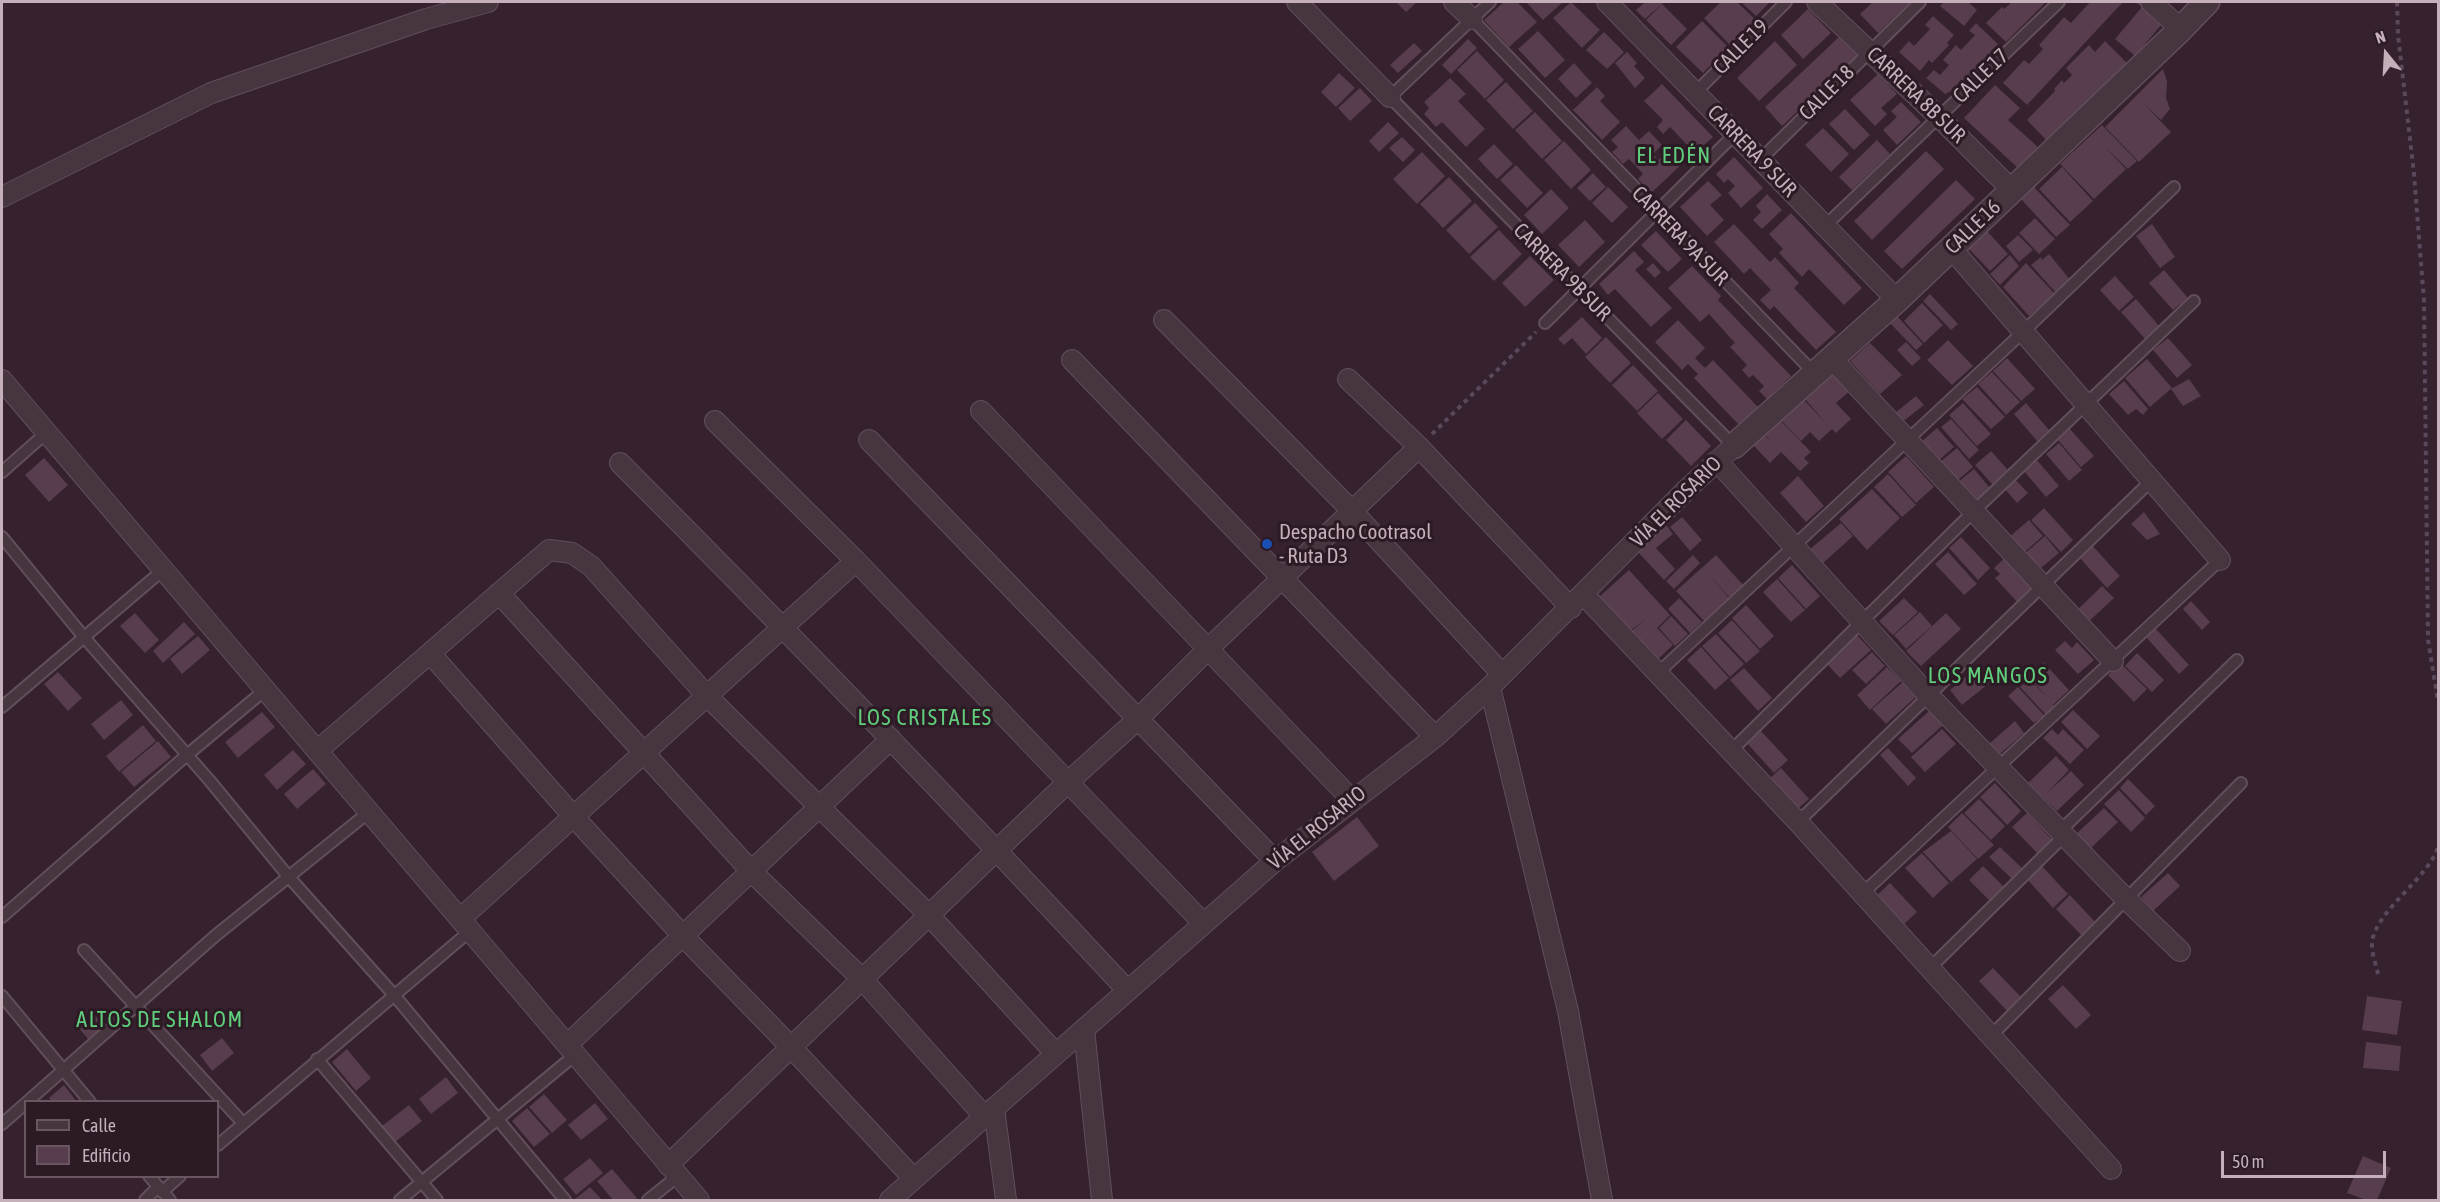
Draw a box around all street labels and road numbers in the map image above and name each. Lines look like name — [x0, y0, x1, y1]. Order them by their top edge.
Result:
street label: CALLE 19 — [1708, 14, 1774, 80]
street label: CARRERA 8B SUR — [1861, 42, 1971, 148]
street label: CALLE 17 — [1948, 43, 2014, 109]
street label: CALLE 18 — [1794, 60, 1860, 126]
street label: CARRERA 9 SUR — [1702, 100, 1802, 202]
street label: CARRERA 9A SUR — [1626, 181, 1734, 291]
street label: CALLE 16 — [1940, 194, 2006, 260]
street label: CARRERA 9B SUR — [1508, 218, 1616, 326]
street label: VÍA EL ROSARIO — [1625, 451, 1727, 553]
street label: VÍA EL ROSARIO — [1263, 781, 1371, 875]

